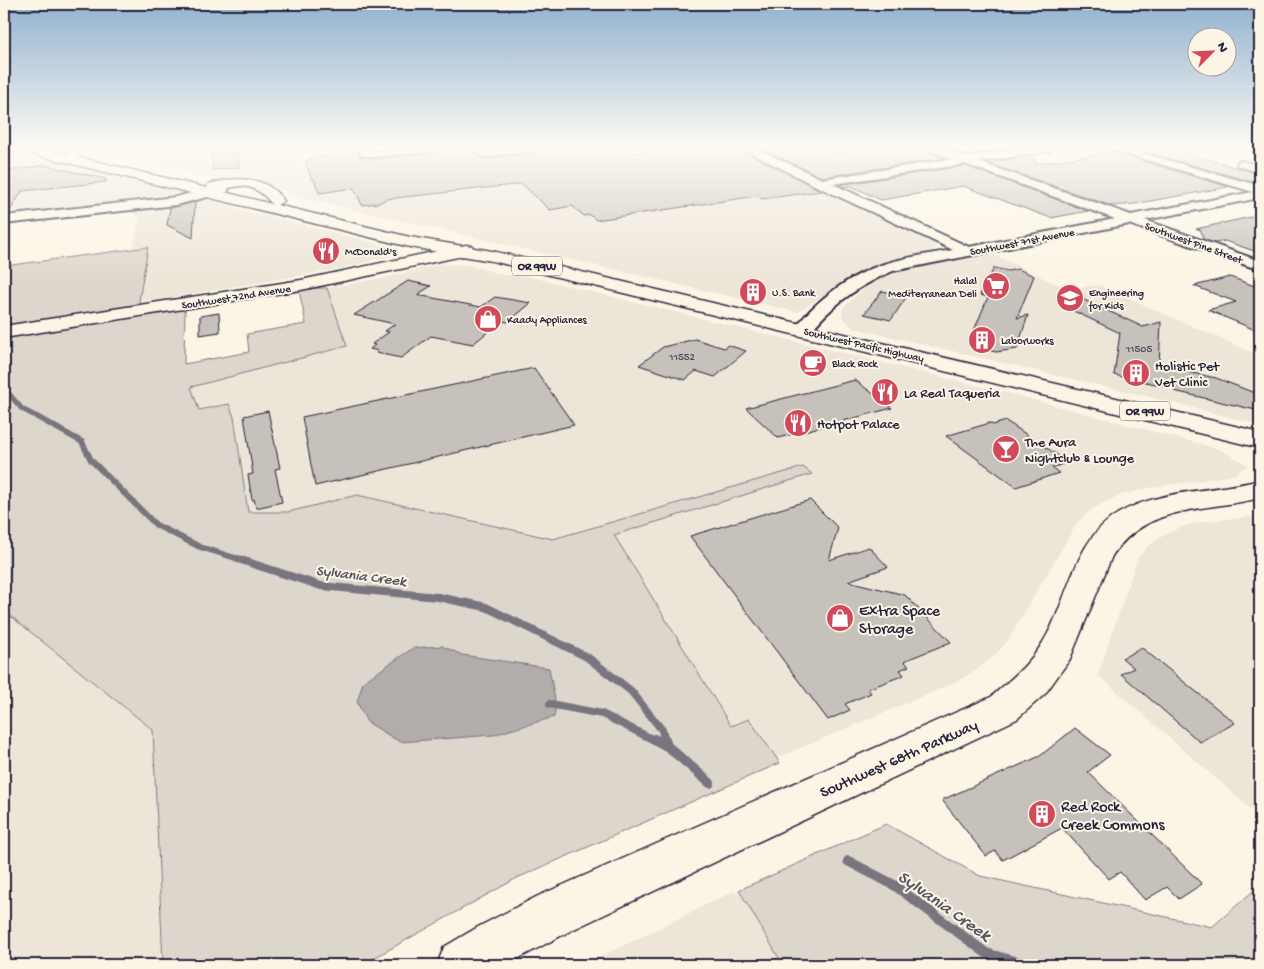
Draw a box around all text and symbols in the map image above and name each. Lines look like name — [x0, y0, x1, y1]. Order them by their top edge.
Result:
north arrow — [1186, 28, 1236, 78]
text: N — [1212, 40, 1231, 55]
street label: Southwest Pine Street — [1143, 221, 1245, 268]
street label: Southwest 71st Avenue — [969, 227, 1076, 259]
restaurant icon: McDonald's — [311, 236, 341, 266]
place label: McDonald's — [345, 247, 397, 259]
road number: OR 99W — [512, 256, 562, 276]
supermarket icon: Halal Mediterranean Deli — [981, 271, 1011, 301]
place label: Halal Mediterranean Deli — [888, 276, 978, 301]
building icon: U.S. Bank — [738, 277, 768, 307]
street label: Southwest 72nd Avenue — [181, 283, 292, 313]
school or university icon: Engineering for Kids — [1055, 283, 1085, 313]
place label: U.S. Bank — [772, 288, 816, 300]
place label: Engineering for Kids — [1088, 288, 1144, 313]
shop icon: Kaady Appliances — [473, 304, 503, 334]
place label: Kaady Appliances — [507, 315, 588, 327]
street label: Southwest Pacific Highway — [802, 325, 926, 366]
building icon: Laborworks — [967, 325, 997, 355]
place label: Laborworks — [1001, 336, 1055, 348]
house number: 11505 — [1125, 344, 1153, 356]
cafe icon: Black Rock — [798, 348, 828, 378]
house number: 11552 — [668, 352, 696, 364]
building icon: Holistic Pet Vet Clinic — [1121, 358, 1151, 388]
place label: Black Rock — [831, 359, 879, 371]
place label: Holistic Pet Vet Clinic — [1154, 359, 1220, 392]
restaurant icon: La Real Taqueria — [870, 377, 900, 407]
place label: La Real Taqueria — [904, 386, 1001, 403]
road number: OR 99W — [1120, 402, 1170, 421]
restaurant icon: Hotpot Palace — [783, 408, 813, 438]
place label: Hotpot Palace — [817, 417, 900, 434]
bar icon: The Aura Nightclub & Lounge — [991, 434, 1021, 464]
place label: The Aura Nightclub & Lounge — [1024, 435, 1135, 468]
water label: Sylvania Creek — [315, 563, 408, 592]
shop icon: Extra Space Storage — [825, 603, 855, 633]
place label: Extra Space Storage — [859, 603, 941, 640]
street label: Southwest 68th Parkway — [818, 717, 981, 804]
building icon: Red Rock Creek Commons — [1027, 799, 1057, 829]
place label: Red Rock Creek Commons — [1061, 799, 1165, 836]
water label: Sylvania Creek — [893, 867, 996, 948]

